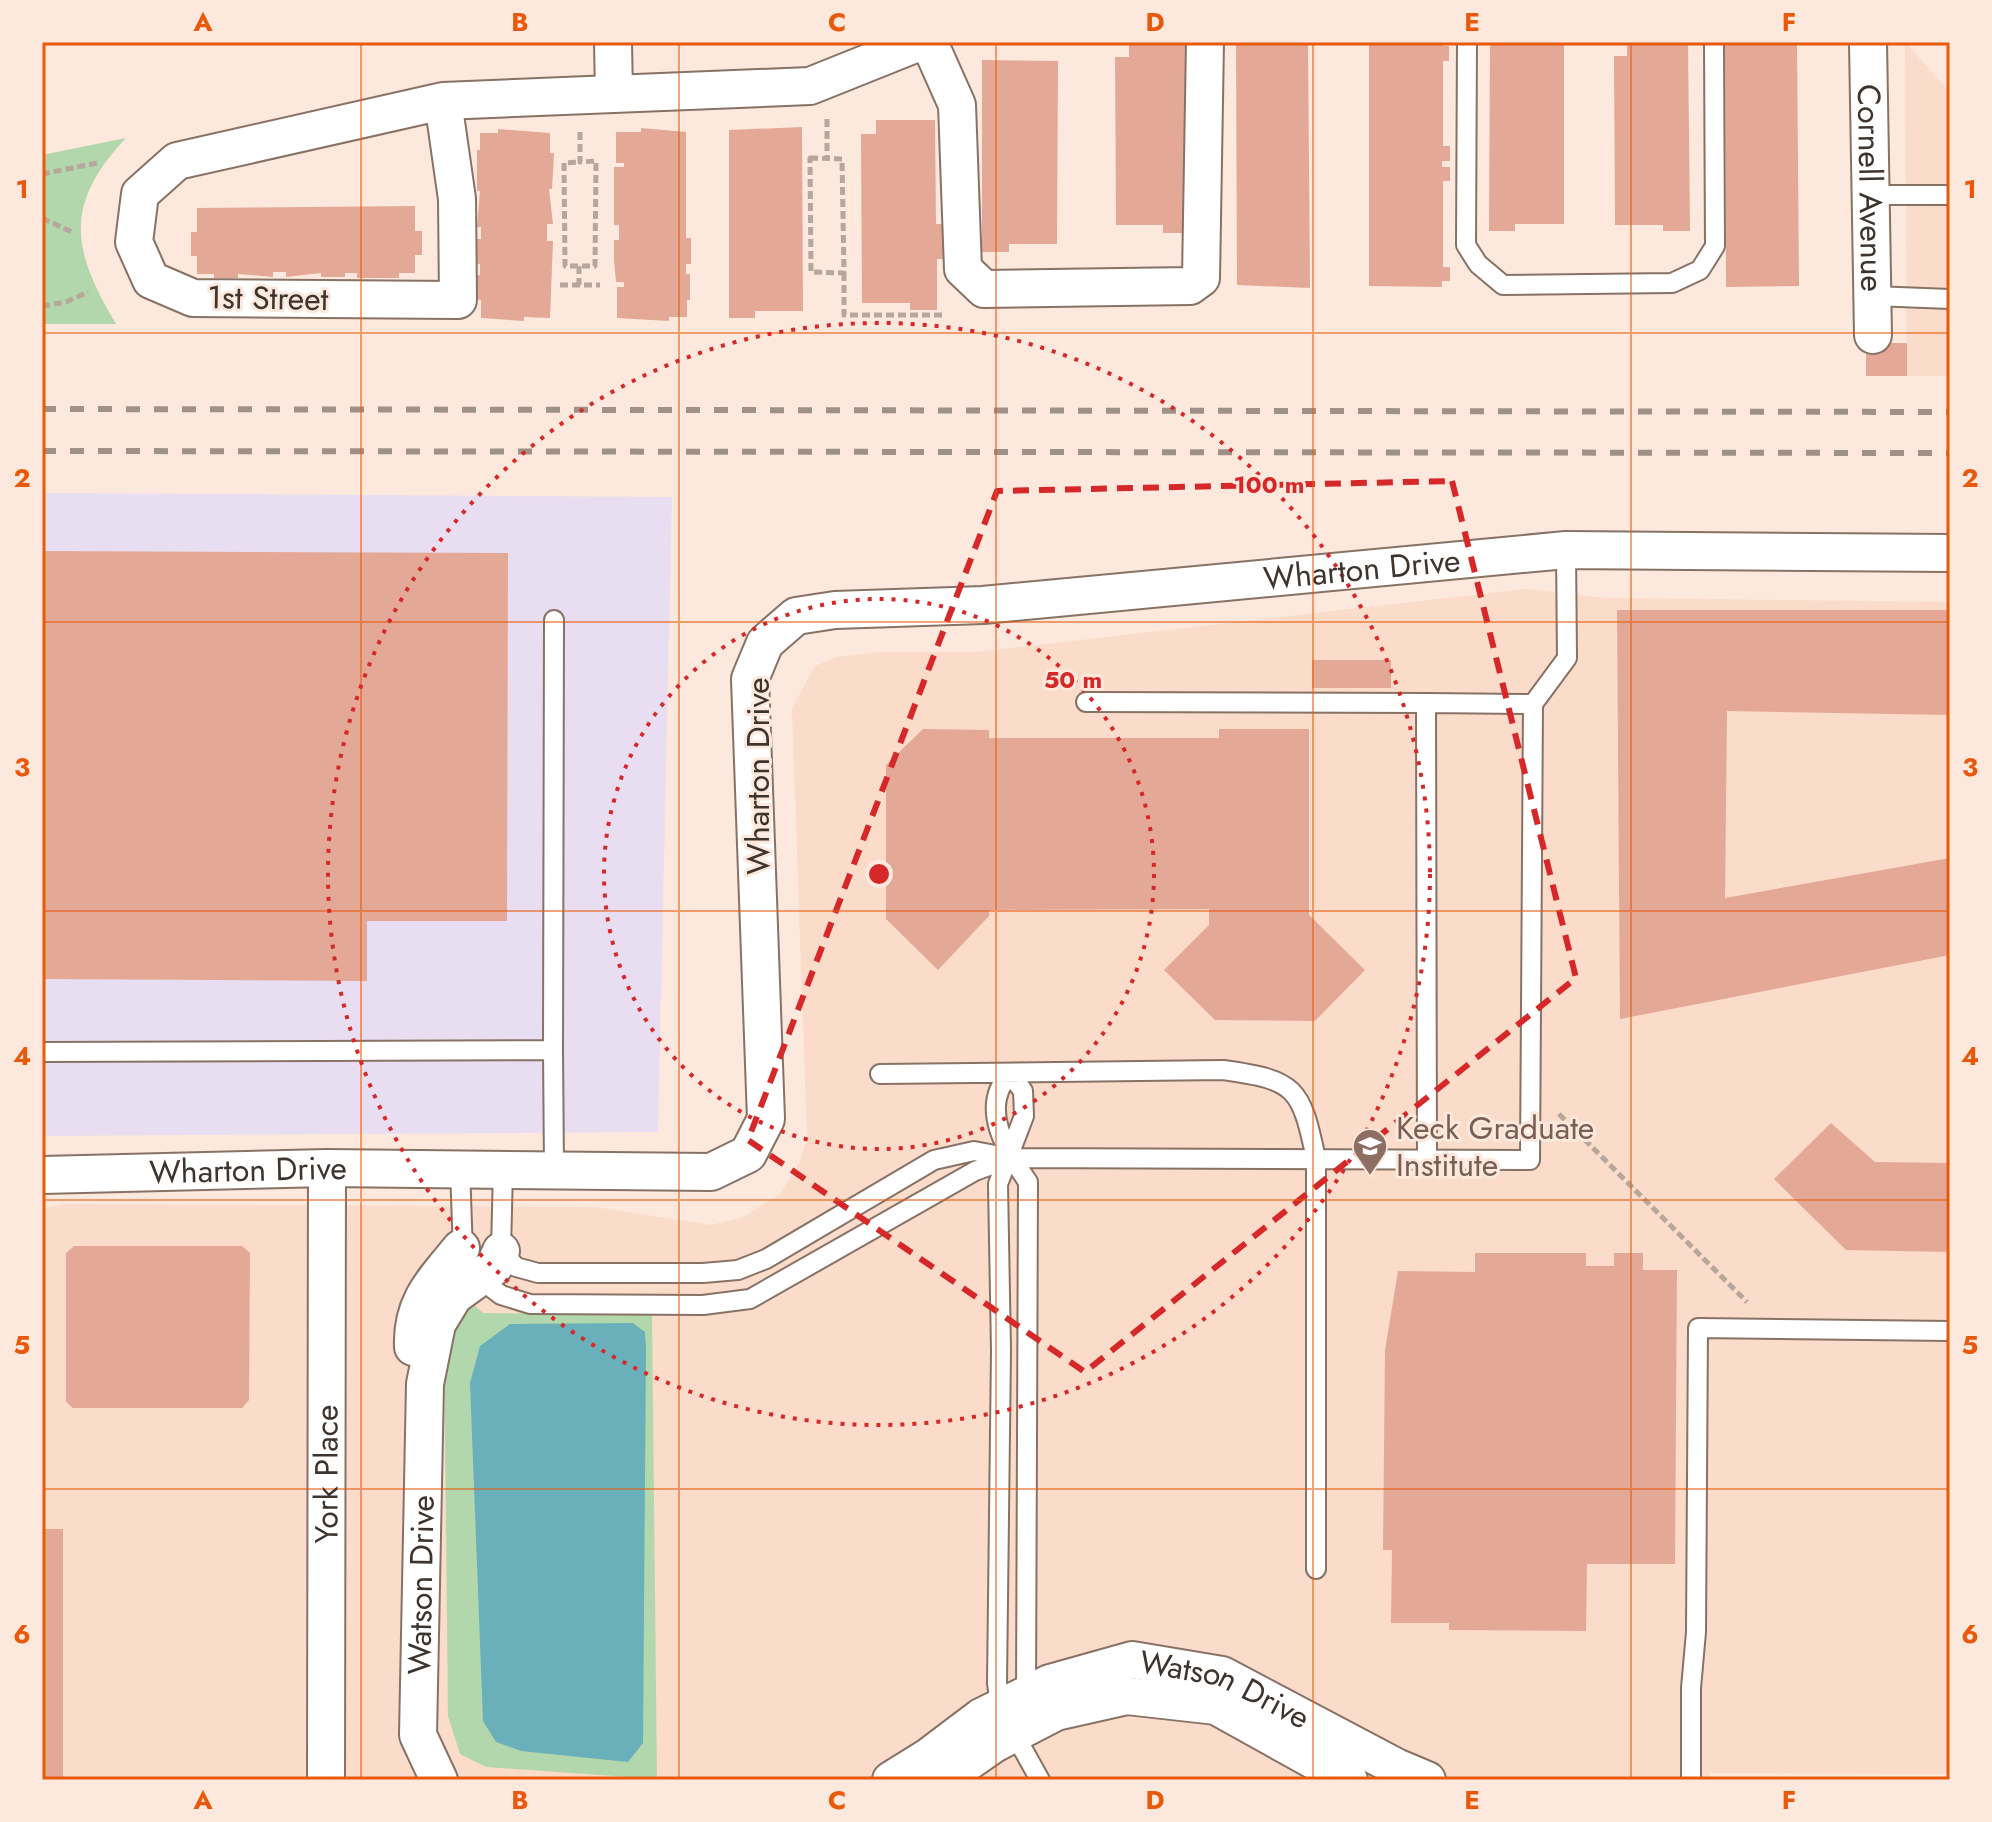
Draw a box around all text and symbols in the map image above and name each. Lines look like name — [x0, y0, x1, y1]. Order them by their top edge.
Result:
text: A — [192, 3, 213, 41]
text: B — [511, 3, 529, 41]
text: C — [828, 3, 846, 41]
text: D — [1145, 3, 1165, 41]
text: E — [1464, 3, 1480, 41]
text: F — [1782, 3, 1796, 41]
street label: Cornell Avenue — [1846, 84, 1895, 292]
text: 1 — [15, 170, 29, 208]
text: 1 — [1963, 170, 1977, 208]
street label: 1st Street — [207, 274, 329, 322]
text: 2 — [13, 459, 31, 497]
text: 2 — [1961, 459, 1979, 497]
text: 100 m — [1234, 467, 1304, 502]
street label: Wharton Drive — [1261, 537, 1462, 601]
text: 50 m — [1044, 662, 1102, 697]
street label: Wharton Drive — [735, 677, 781, 875]
text: 3 — [14, 748, 30, 786]
text: 3 — [1962, 748, 1978, 786]
centre of rings — [865, 860, 893, 888]
text: 4 — [13, 1037, 31, 1075]
text: 4 — [1961, 1037, 1979, 1075]
place label: Keck Graduate Institute — [1396, 1105, 1594, 1188]
school or university icon: Keck Graduate Institute — [1351, 1127, 1389, 1177]
street label: Wharton Drive — [149, 1145, 347, 1195]
text: 5 — [14, 1326, 30, 1364]
text: 5 — [1962, 1326, 1978, 1364]
street label: York Place — [303, 1404, 350, 1544]
street label: Watson Drive — [396, 1494, 446, 1675]
text: 6 — [13, 1615, 31, 1653]
text: 6 — [1961, 1615, 1979, 1653]
street label: Watson Drive — [1136, 1639, 1318, 1740]
text: A — [192, 1781, 213, 1819]
text: B — [511, 1781, 529, 1819]
text: C — [828, 1781, 846, 1819]
text: D — [1145, 1781, 1165, 1819]
text: E — [1464, 1781, 1480, 1819]
text: F — [1782, 1781, 1796, 1819]

